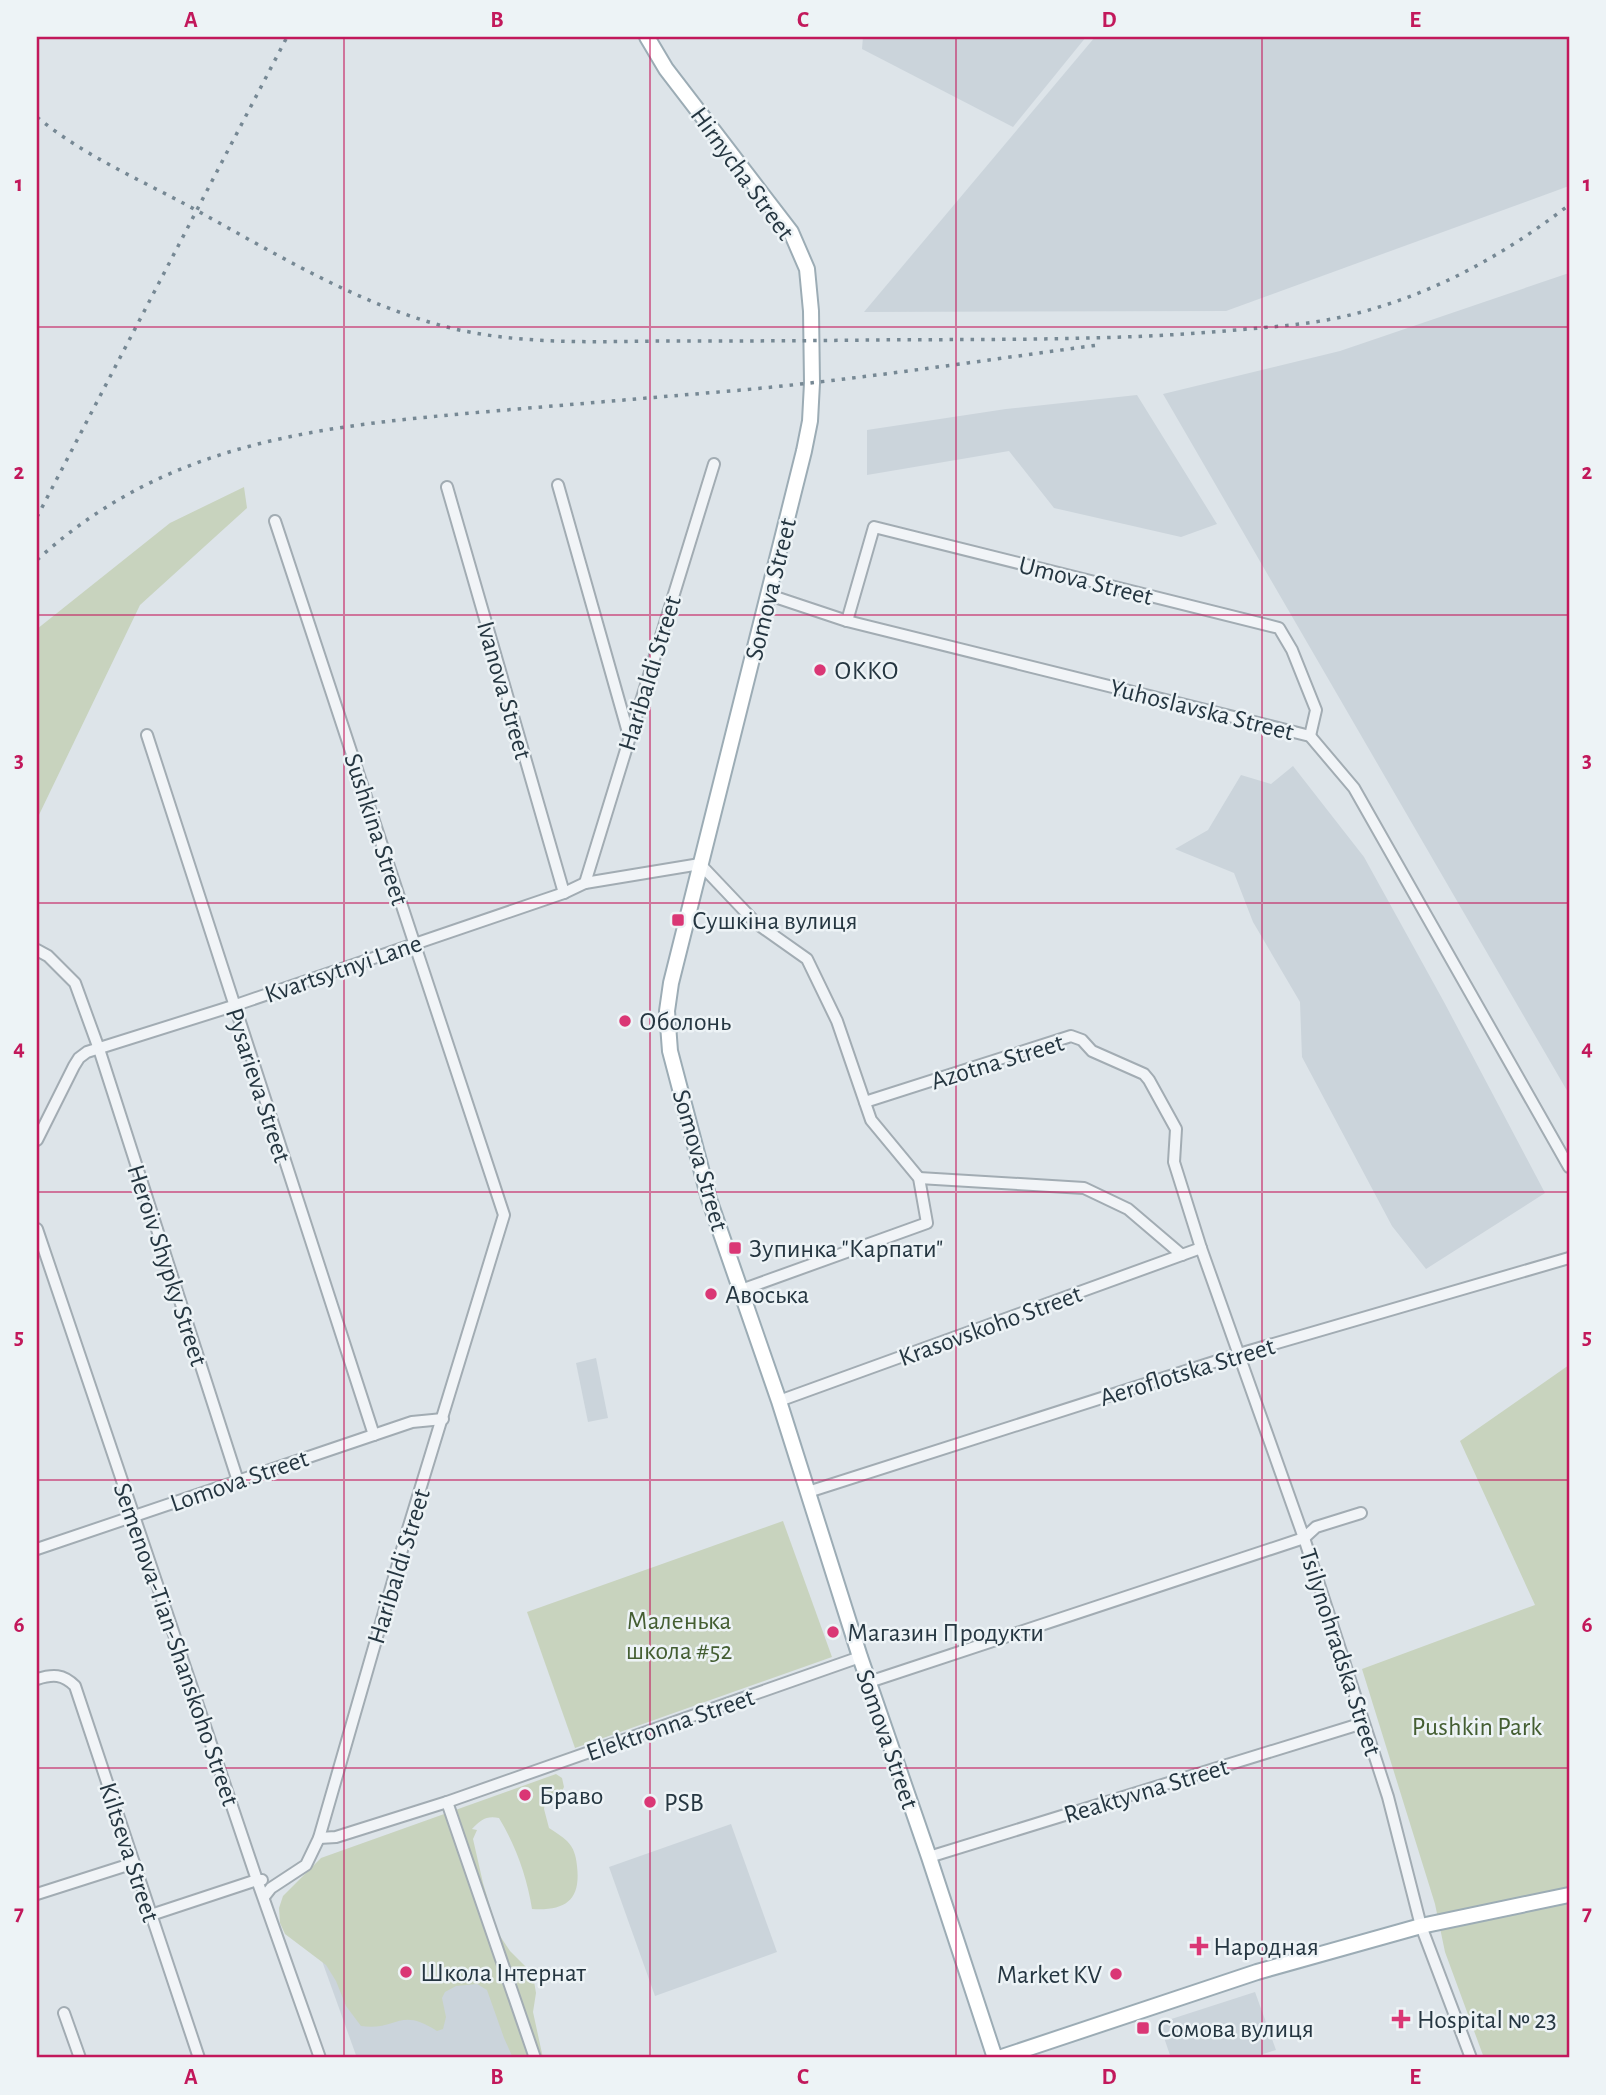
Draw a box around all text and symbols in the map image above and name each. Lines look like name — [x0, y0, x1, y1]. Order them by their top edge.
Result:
text: A — [184, 9, 198, 32]
text: B — [490, 9, 504, 32]
text: C — [797, 9, 809, 32]
text: D — [1101, 9, 1117, 32]
text: E — [1409, 9, 1421, 32]
street label: Hirnycha Street — [685, 102, 799, 245]
text: 1 — [15, 173, 23, 196]
text: 1 — [1583, 173, 1591, 196]
text: 2 — [14, 461, 25, 484]
text: 2 — [1582, 461, 1593, 484]
street label: Somova Street — [741, 515, 801, 663]
street label: Umova Street — [1016, 552, 1155, 610]
street label: Haribaldi Street — [614, 593, 686, 754]
street label: Ivanova Street — [472, 618, 536, 762]
place label: ОККО — [834, 658, 899, 684]
marker: ОККО — [812, 662, 828, 678]
street label: Yuhoslavska Street — [1107, 675, 1296, 745]
text: 3 — [14, 749, 24, 772]
text: 3 — [1582, 749, 1592, 772]
street label: Sushkina Street — [339, 750, 413, 908]
place label: Сушкіна вулиця — [692, 908, 858, 934]
marker: Сушкіна вулиця — [670, 912, 686, 928]
street label: Kvartsytnyi Lane — [261, 930, 425, 1008]
street label: Pysarieva Street — [221, 1005, 295, 1166]
place label: Оболонь — [639, 1009, 731, 1035]
marker: Оболонь — [617, 1013, 633, 1029]
street label: Azotna Street — [928, 1029, 1067, 1094]
text: 4 — [13, 1037, 25, 1060]
text: 4 — [1581, 1037, 1593, 1060]
street label: Somova Street — [667, 1087, 733, 1234]
street label: Heroiv Shypky Street — [122, 1162, 212, 1369]
place label: Зупинка "Карпати" — [749, 1236, 943, 1262]
marker: Зупинка "Карпати" — [727, 1240, 743, 1256]
street label: Krasovskoho Street — [895, 1281, 1085, 1371]
place label: Авоська — [725, 1282, 809, 1308]
marker: Авоська — [703, 1286, 719, 1302]
text: 5 — [14, 1326, 24, 1349]
text: 5 — [1582, 1326, 1592, 1349]
street label: Aeroflotska Street — [1097, 1333, 1278, 1411]
street label: Lomova Street — [167, 1445, 312, 1517]
street label: Semenova-Tian-Shanskoho Street — [108, 1480, 244, 1809]
street label: Haribaldi Street — [363, 1486, 435, 1647]
street label: Tsilynohradska Street — [1294, 1546, 1386, 1759]
park label: Маленька школа #52 — [626, 1608, 732, 1664]
text: 6 — [13, 1614, 25, 1637]
text: 6 — [1581, 1614, 1593, 1637]
place label: Магазин Продукти — [847, 1620, 1044, 1646]
marker: Магазин Продукти — [825, 1624, 841, 1640]
street label: Somova Street — [851, 1666, 923, 1812]
street label: Elektronna Street — [583, 1684, 758, 1766]
park label: Pushkin Park — [1412, 1714, 1542, 1740]
street label: Reaktyvna Street — [1061, 1754, 1232, 1828]
street label: Kiltseva Street — [94, 1779, 164, 1925]
place label: Браво — [539, 1783, 603, 1809]
marker: Браво — [517, 1787, 533, 1803]
place label: PSB — [664, 1790, 704, 1816]
marker: PSB — [642, 1794, 658, 1810]
text: 7 — [14, 1902, 24, 1925]
text: 7 — [1582, 1902, 1592, 1925]
place label: Народная — [1213, 1934, 1319, 1960]
marker: Народная — [1191, 1938, 1207, 1954]
place label: Школа Інтернат — [420, 1960, 587, 1986]
place label: Market KV — [997, 1962, 1102, 1988]
marker: Школа Інтернат — [398, 1964, 414, 1980]
marker: Market KV — [1108, 1966, 1124, 1982]
place label: Hospital № 23 — [1417, 2007, 1557, 2033]
marker: Hospital № 23 — [1391, 2009, 1411, 2029]
place label: Сомова вулиця — [1157, 2016, 1314, 2042]
marker: Сомова вулиця — [1135, 2020, 1151, 2036]
text: A — [184, 2066, 198, 2089]
text: B — [490, 2066, 504, 2089]
text: C — [797, 2066, 809, 2089]
text: D — [1101, 2066, 1117, 2089]
text: E — [1409, 2066, 1421, 2089]

